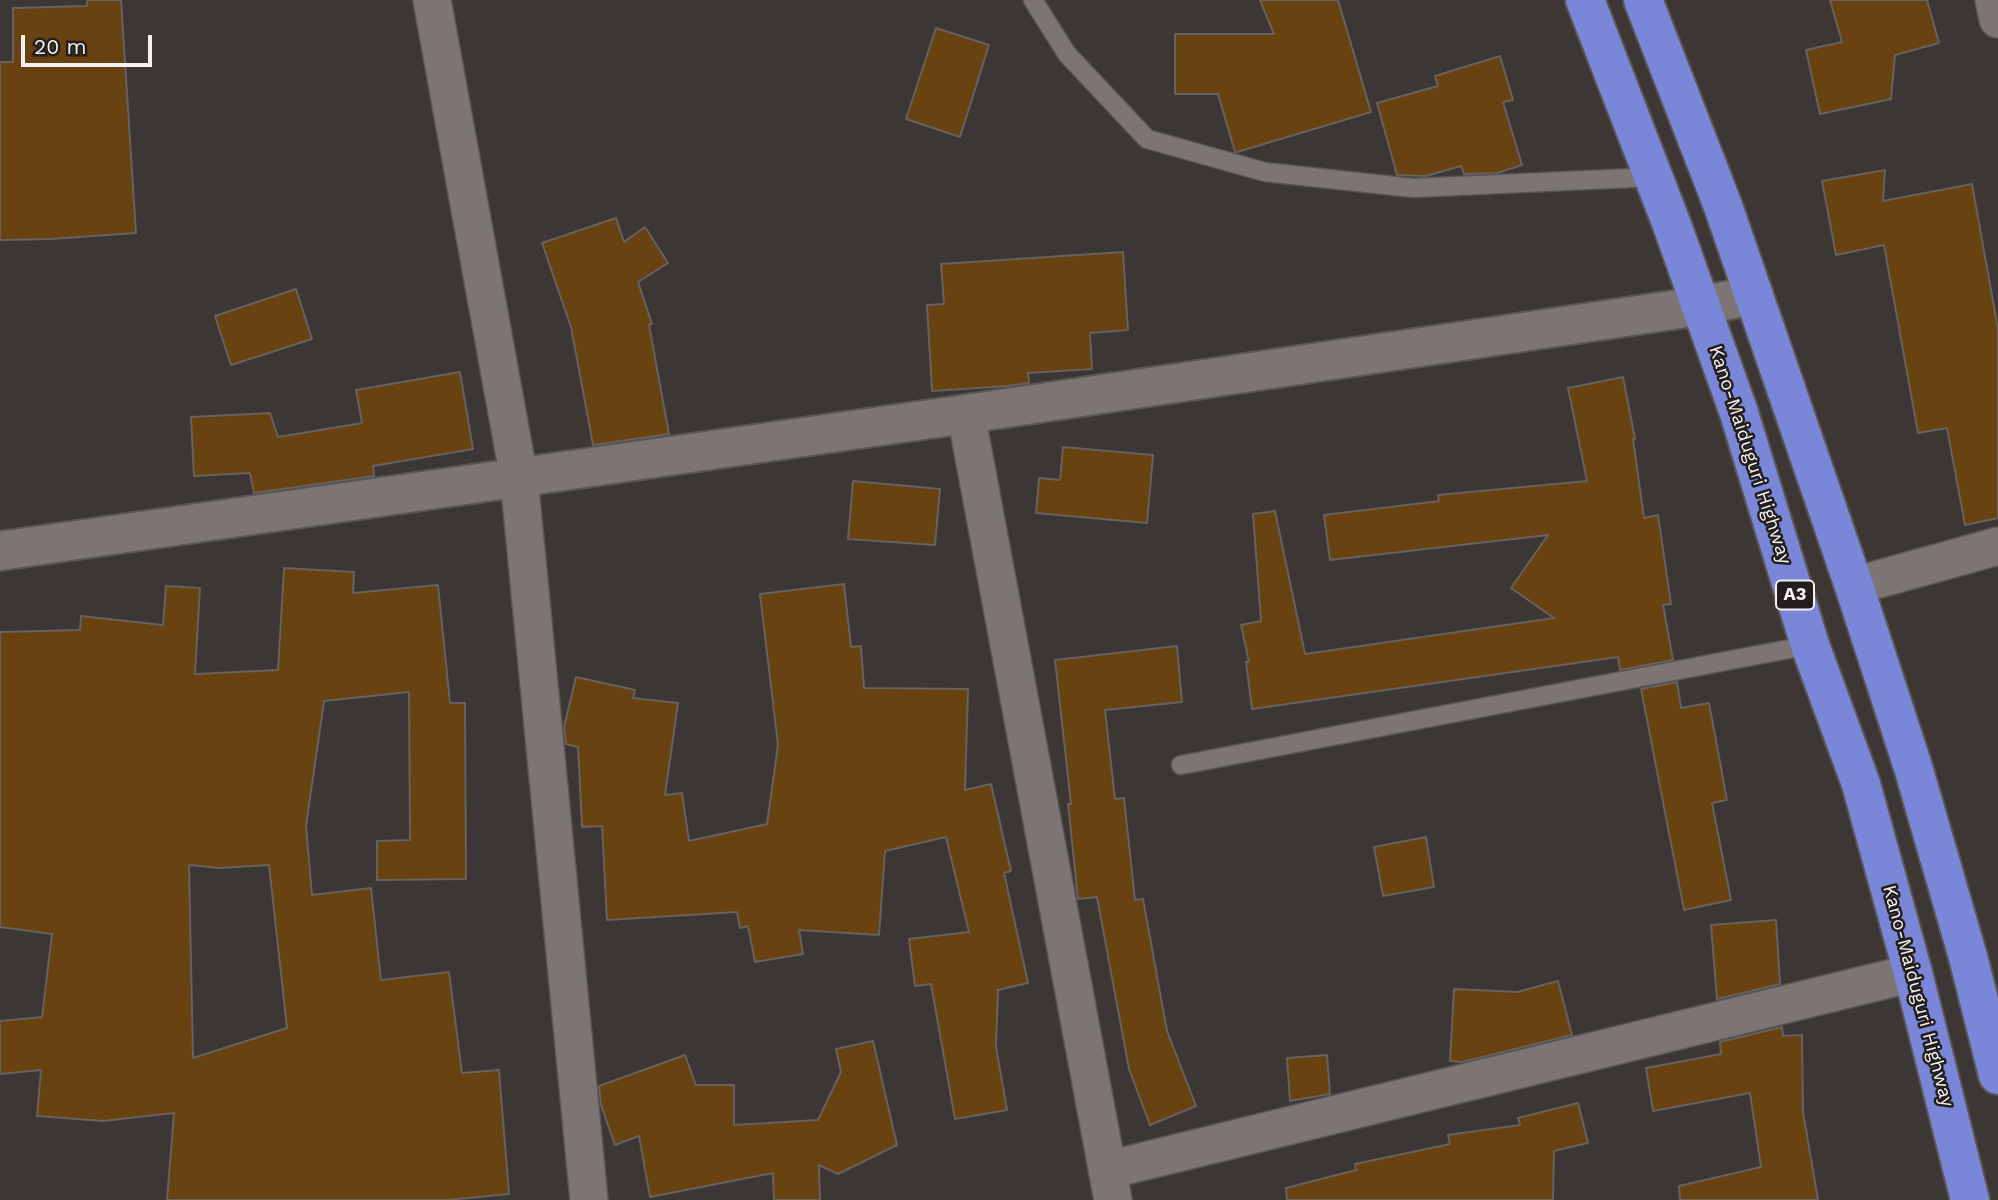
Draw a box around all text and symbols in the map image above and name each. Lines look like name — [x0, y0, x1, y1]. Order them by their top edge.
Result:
scale bar — [24, 21, 156, 65]
text: 20 m — [34, 34, 86, 59]
street label: Kano-Maiduguri Highway — [1704, 343, 1796, 567]
road number: A3 — [1776, 580, 1814, 610]
street label: Kano-Maiduguri Highway — [1877, 883, 1959, 1109]

